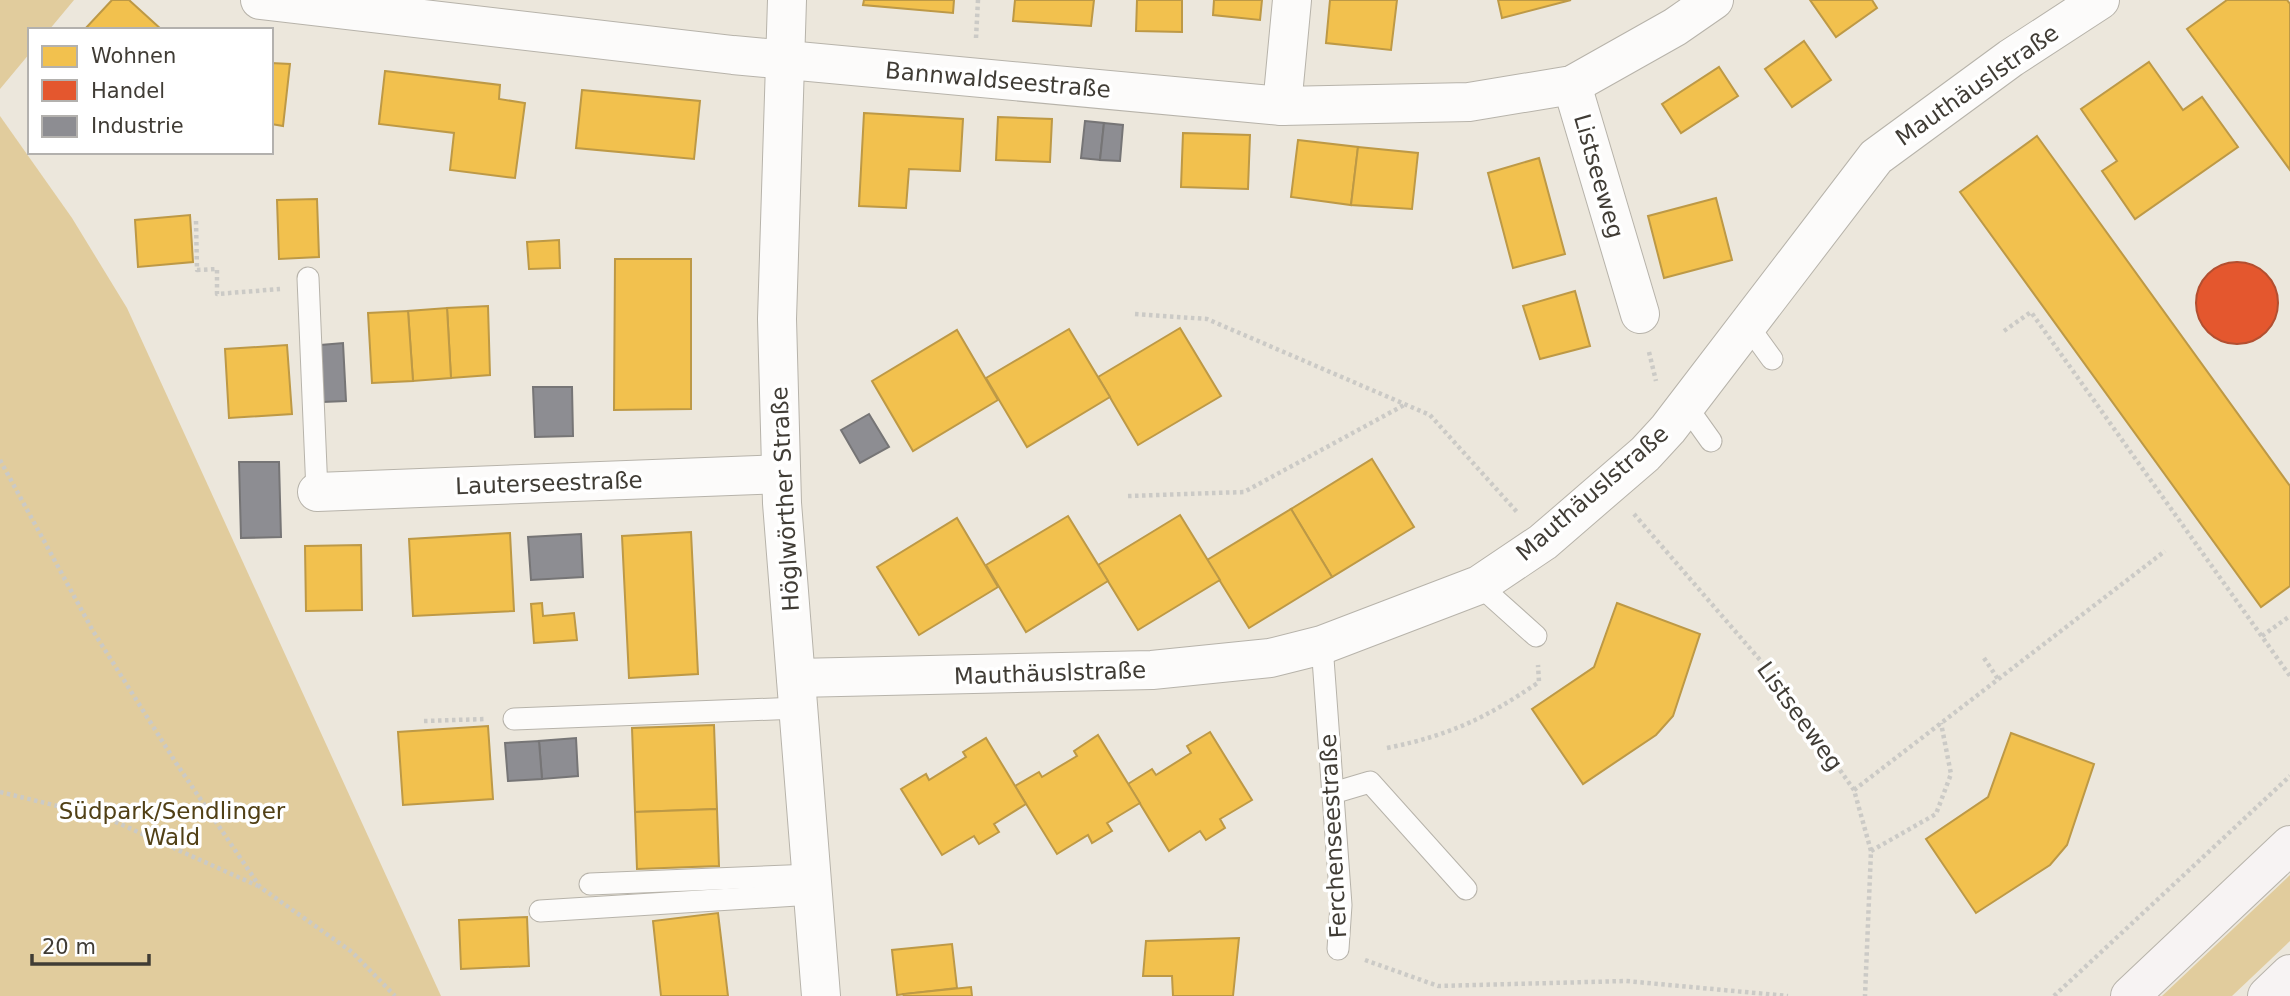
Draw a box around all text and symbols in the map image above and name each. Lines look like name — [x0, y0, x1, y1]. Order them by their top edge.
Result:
street label: Mauthäuslstraße — [1891, 19, 2063, 151]
legend — [28, 28, 273, 154]
text: Wohnen — [91, 44, 176, 68]
street label: Bannwaldseestraße — [884, 57, 1112, 103]
text: Handel — [91, 79, 165, 103]
street label: Listseeweg — [1569, 111, 1629, 241]
text: Industrie — [91, 114, 184, 138]
street label: Höglwörther Straße — [766, 386, 804, 612]
street label: Mauthäuslstraße — [1511, 420, 1673, 566]
street label: Lauterseestraße — [455, 467, 643, 499]
street label: Mauthäuslstraße — [953, 657, 1147, 689]
street label: Listseeweg — [1752, 657, 1848, 775]
street label: Ferchenseestraße — [1315, 733, 1351, 939]
park label: Südpark/Sendlinger Wald — [59, 798, 286, 850]
scale bar — [32, 922, 149, 966]
text: 20 m — [42, 935, 96, 959]

